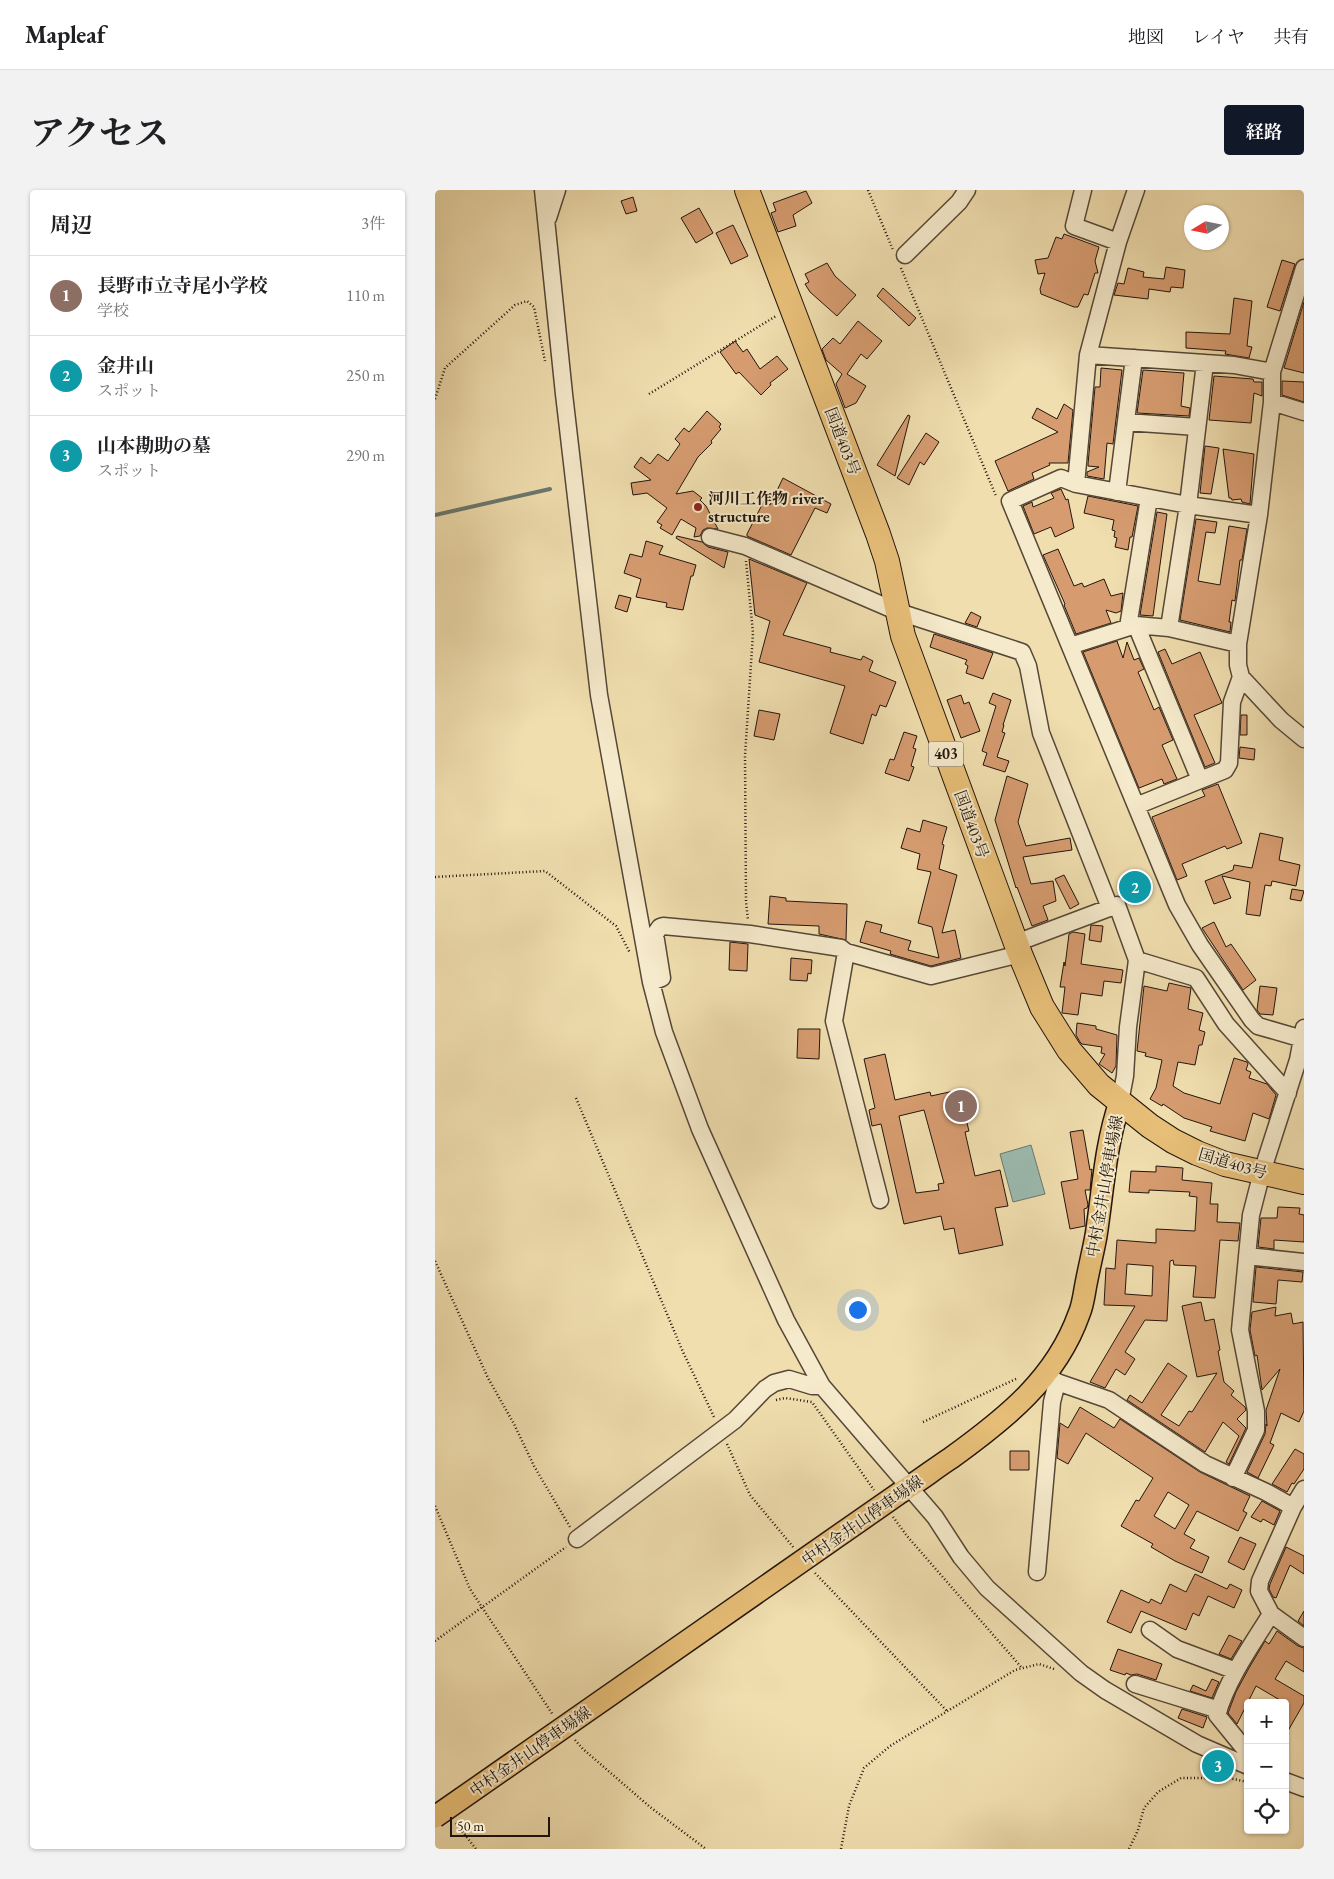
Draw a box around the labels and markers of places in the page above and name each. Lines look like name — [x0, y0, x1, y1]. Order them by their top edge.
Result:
place label: 河川工作物 river structure — [708, 488, 824, 527]
marker: 河川工作物 river structure — [692, 501, 704, 513]
pin: 2 — [1119, 868, 1151, 906]
pin: 1 — [945, 1087, 977, 1125]
pin: 3 — [1202, 1747, 1234, 1785]

